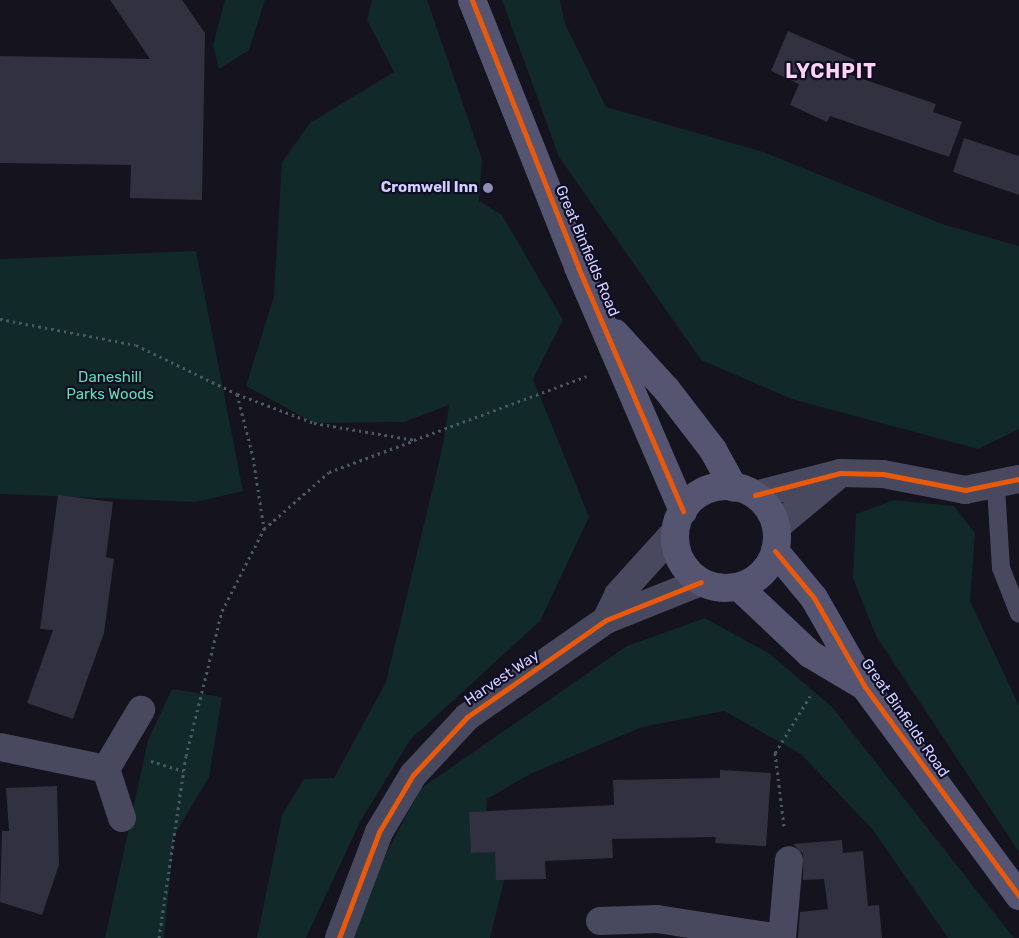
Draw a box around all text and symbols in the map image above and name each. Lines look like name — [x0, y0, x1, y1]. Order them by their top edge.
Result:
district label: LYCHPIT — [784, 59, 878, 83]
place label: Cromwell Inn — [381, 179, 478, 197]
marker: Cromwell Inn — [482, 182, 494, 194]
street label: Great Binfields Road — [551, 183, 623, 319]
park label: Daneshill Parks Woods — [66, 368, 154, 403]
street label: Harvest Way — [461, 646, 543, 710]
street label: Great Binfields Road — [857, 655, 953, 781]

